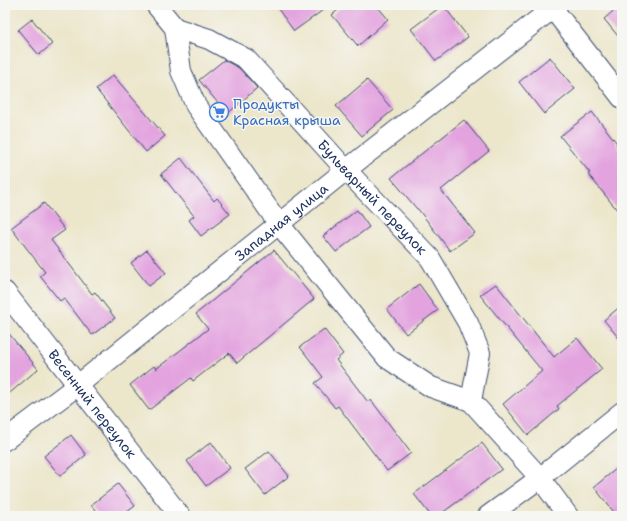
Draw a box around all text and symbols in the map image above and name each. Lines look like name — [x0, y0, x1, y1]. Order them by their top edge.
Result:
place label: Продукты Красная крыша — [233, 95, 341, 129]
supermarket icon: Продукты Красная крыша — [208, 101, 230, 123]
street label: Бульварный переулок — [314, 136, 431, 259]
street label: Западная улица — [231, 179, 332, 265]
street label: Весенний переулок — [44, 346, 141, 462]

